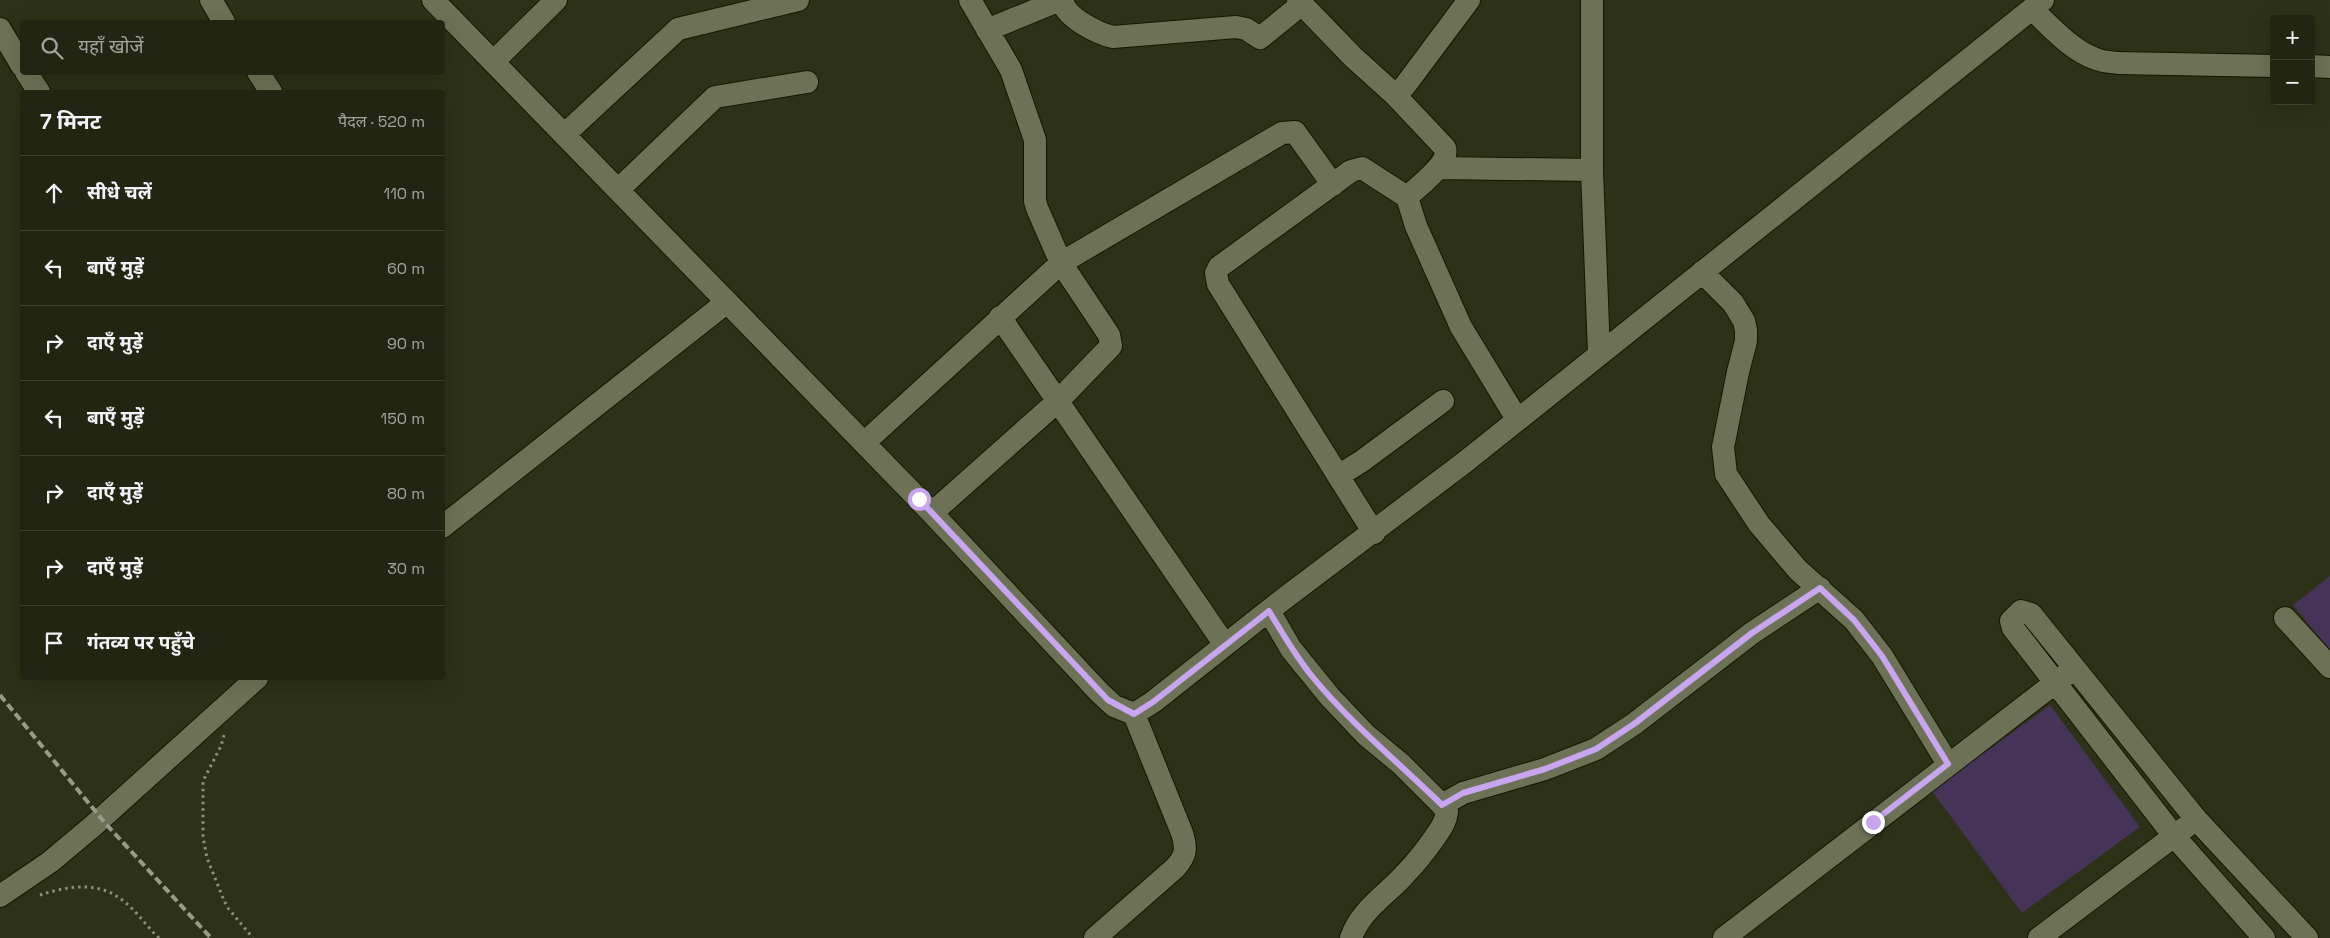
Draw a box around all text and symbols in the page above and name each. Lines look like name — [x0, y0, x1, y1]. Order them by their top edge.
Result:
map controls — [2270, 15, 2315, 105]
button: + — [2270, 15, 2315, 60]
search box — [20, 20, 445, 75]
icon: search — [38, 34, 66, 62]
text: यहाँ खोजें — [78, 34, 143, 59]
button: − — [2270, 60, 2315, 105]
text: 7 मिनट — [40, 108, 101, 135]
text: पैदल · 520 m — [338, 111, 425, 132]
icon: ahead — [40, 179, 68, 207]
text: सीधे चलें — [87, 180, 152, 205]
text: 110 m — [383, 183, 425, 204]
icon: left — [40, 254, 68, 282]
text: बाएँ मुड़ें — [87, 255, 144, 280]
text: 60 m — [387, 258, 425, 279]
icon: right — [40, 329, 68, 357]
text: दाएँ मुड़ें — [87, 330, 143, 355]
text: 90 m — [387, 333, 425, 354]
icon: left — [40, 404, 68, 432]
text: बाएँ मुड़ें — [87, 405, 144, 430]
text: 150 m — [381, 408, 425, 429]
icon: right — [40, 479, 68, 507]
text: दाएँ मुड़ें — [87, 480, 143, 505]
text: 80 m — [387, 483, 425, 504]
route start — [908, 488, 931, 511]
icon: right — [40, 554, 68, 582]
text: दाएँ मुड़ें — [87, 555, 143, 580]
text: 30 m — [387, 558, 425, 579]
icon: arrive — [40, 629, 68, 657]
text: गंतव्य पर पहुँचे — [87, 630, 194, 655]
route end — [1862, 811, 1885, 834]

